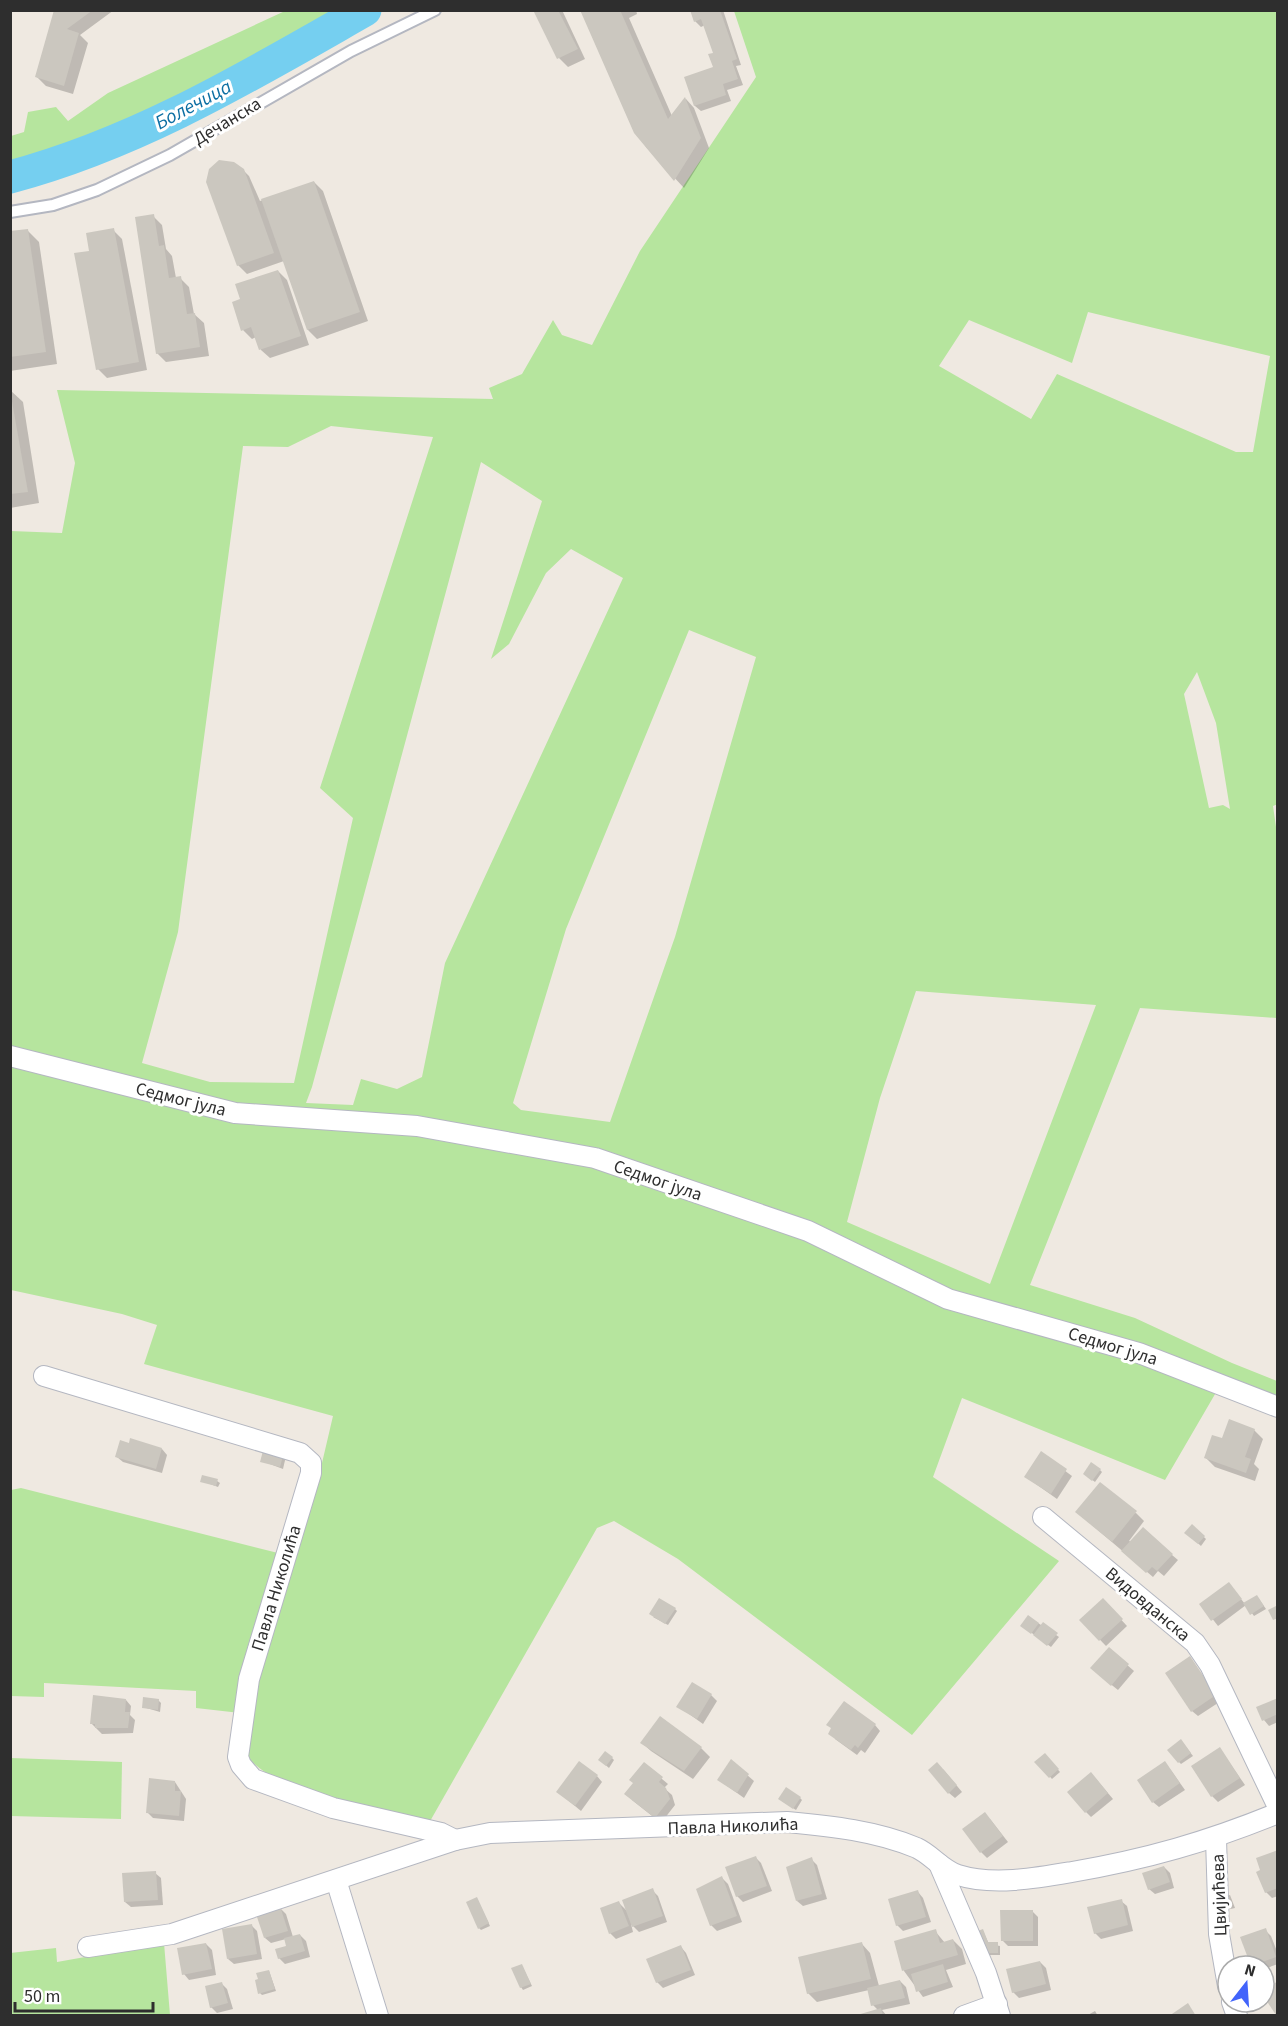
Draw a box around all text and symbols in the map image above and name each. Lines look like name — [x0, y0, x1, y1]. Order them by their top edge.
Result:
water label: Болечица — [150, 73, 237, 137]
street label: Дечанска — [189, 91, 266, 151]
street label: Седмог јула — [133, 1076, 229, 1123]
street label: Седмог јула — [610, 1154, 706, 1207]
street label: Седмог јула — [1065, 1321, 1161, 1372]
street label: Павла Николића — [245, 1522, 308, 1654]
street label: Видовданска — [1100, 1561, 1196, 1647]
street label: Павла Николића — [667, 1812, 799, 1841]
street label: Цвијићева — [1206, 1853, 1233, 1937]
north arrow — [1216, 1954, 1276, 2014]
text: N — [1242, 1959, 1258, 1983]
scale bar — [15, 1975, 153, 2013]
text: 50 m — [24, 1984, 60, 2009]

